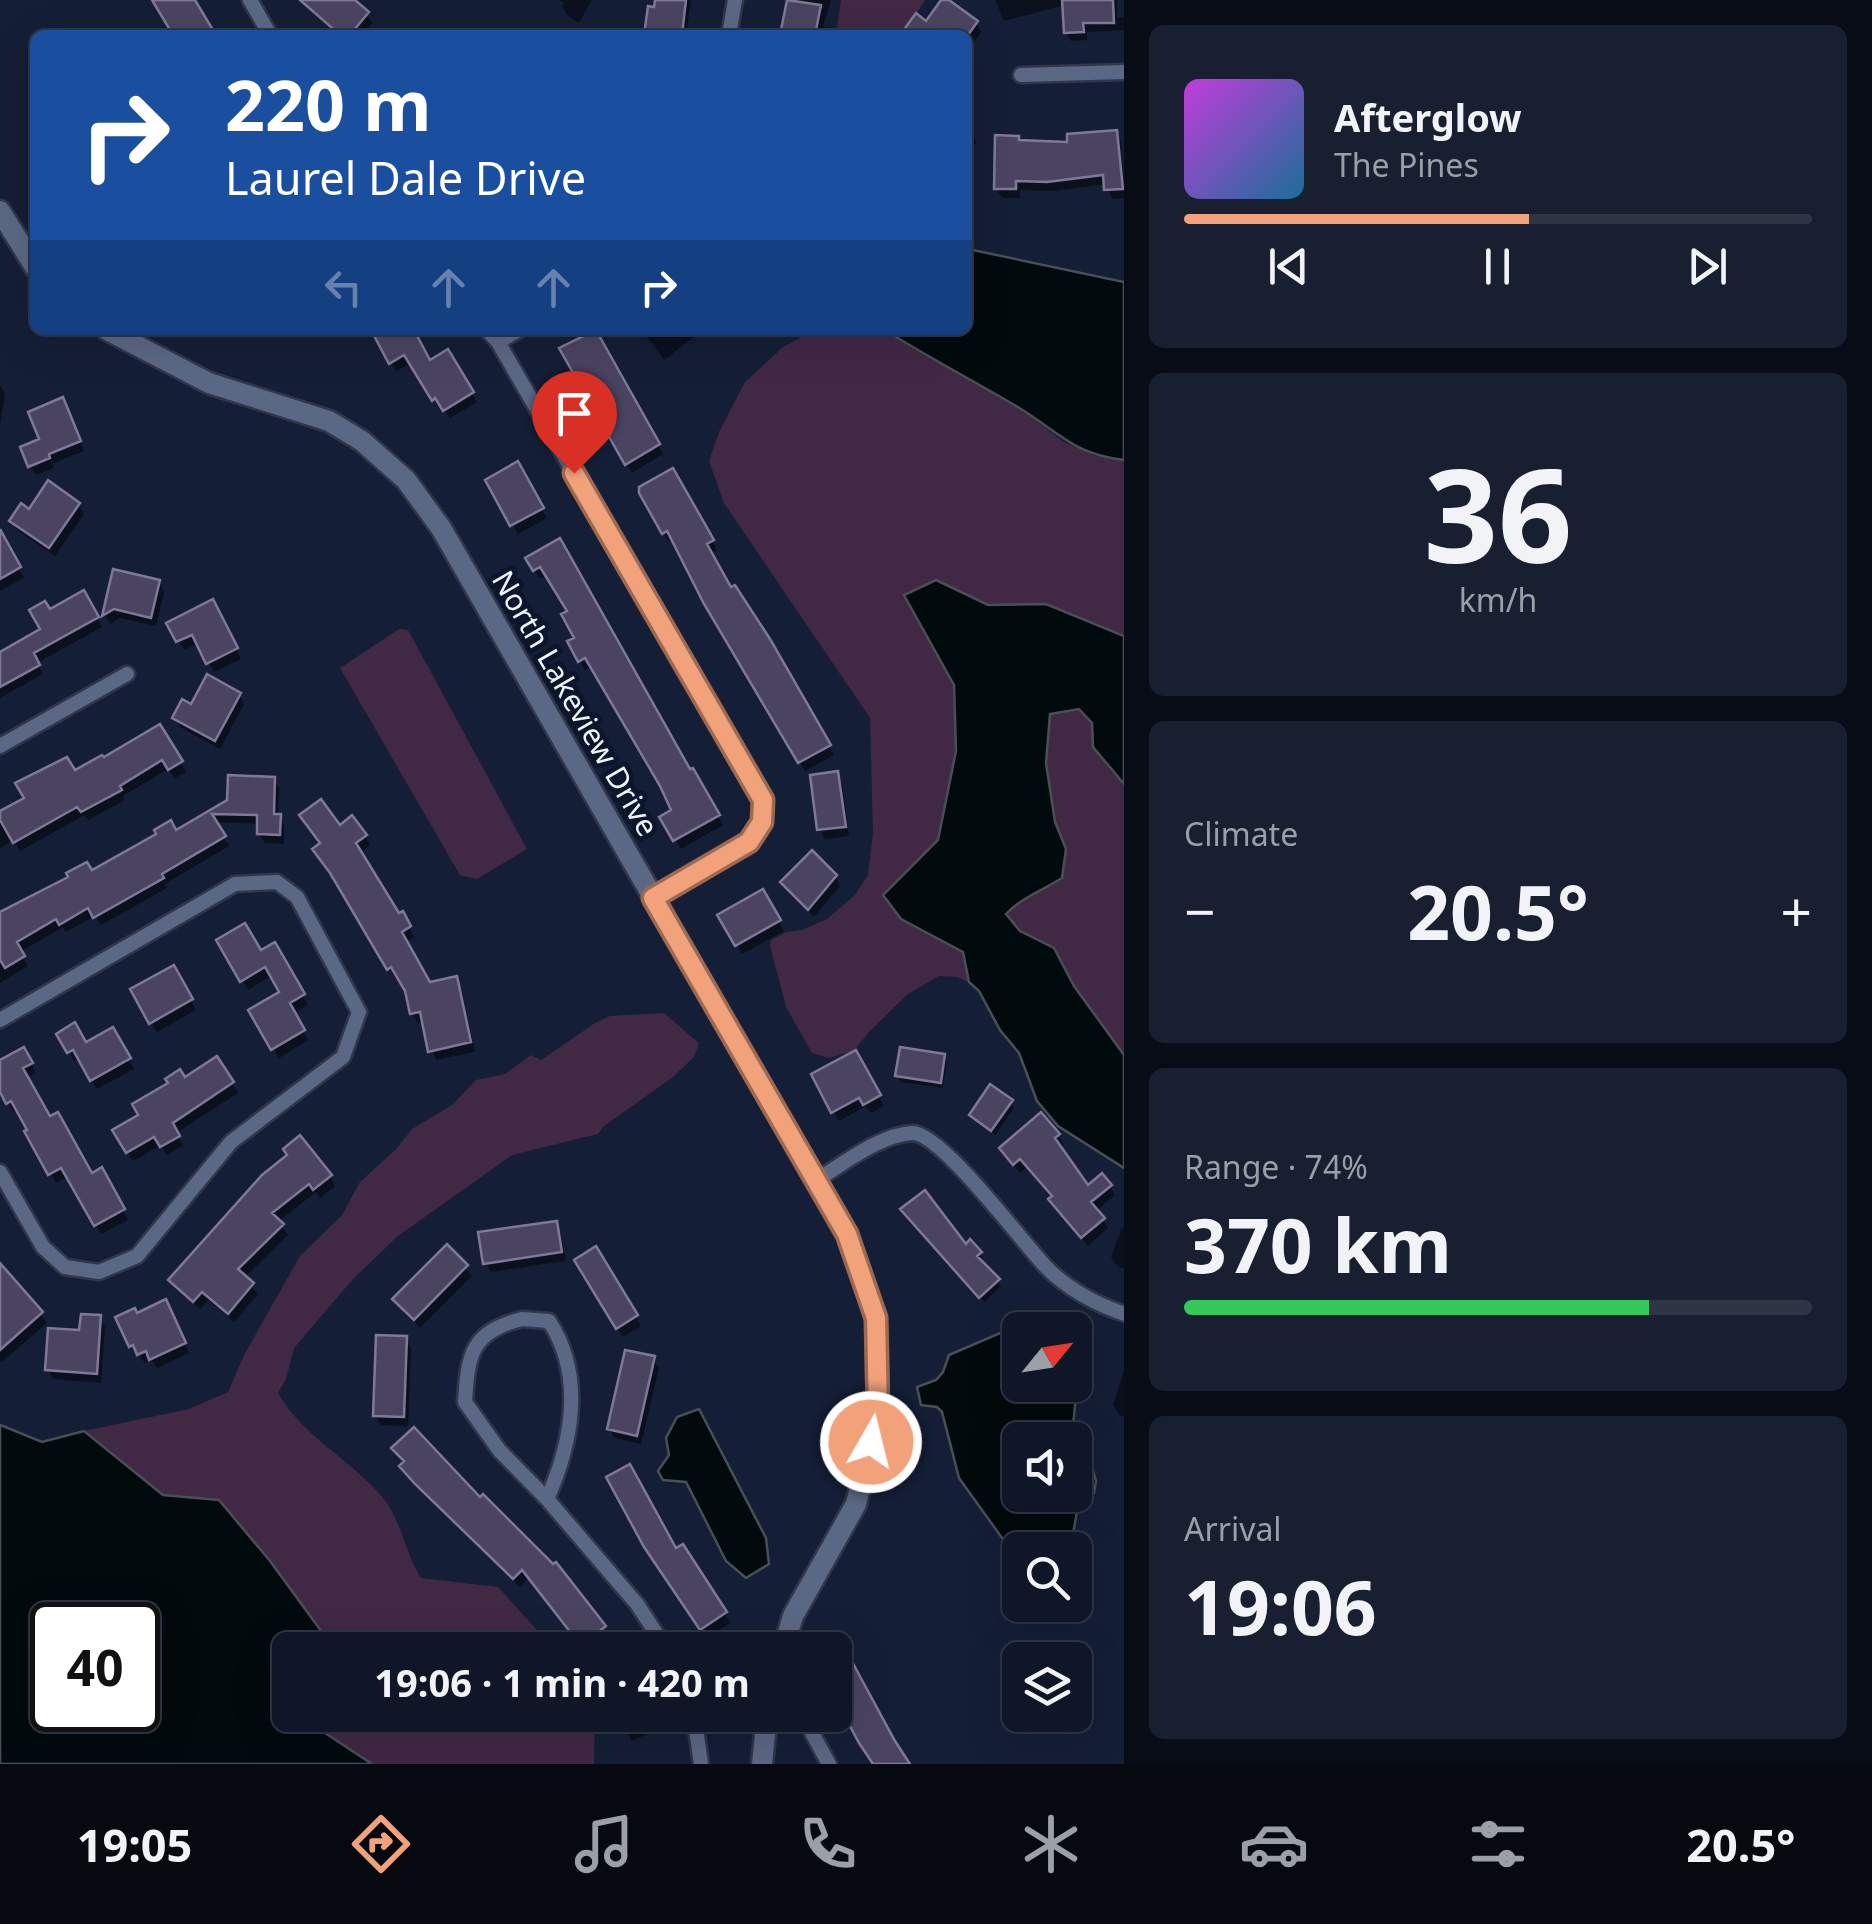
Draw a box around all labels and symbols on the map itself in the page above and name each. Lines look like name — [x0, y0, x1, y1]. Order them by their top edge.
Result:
pin — [532, 371, 617, 474]
street label: North Lakeview Drive — [483, 563, 669, 843]
north arrow — [1002, 1312, 1092, 1402]
position arrow — [819, 1390, 923, 1494]
speed limit sign: 40 — [30, 1602, 160, 1732]

